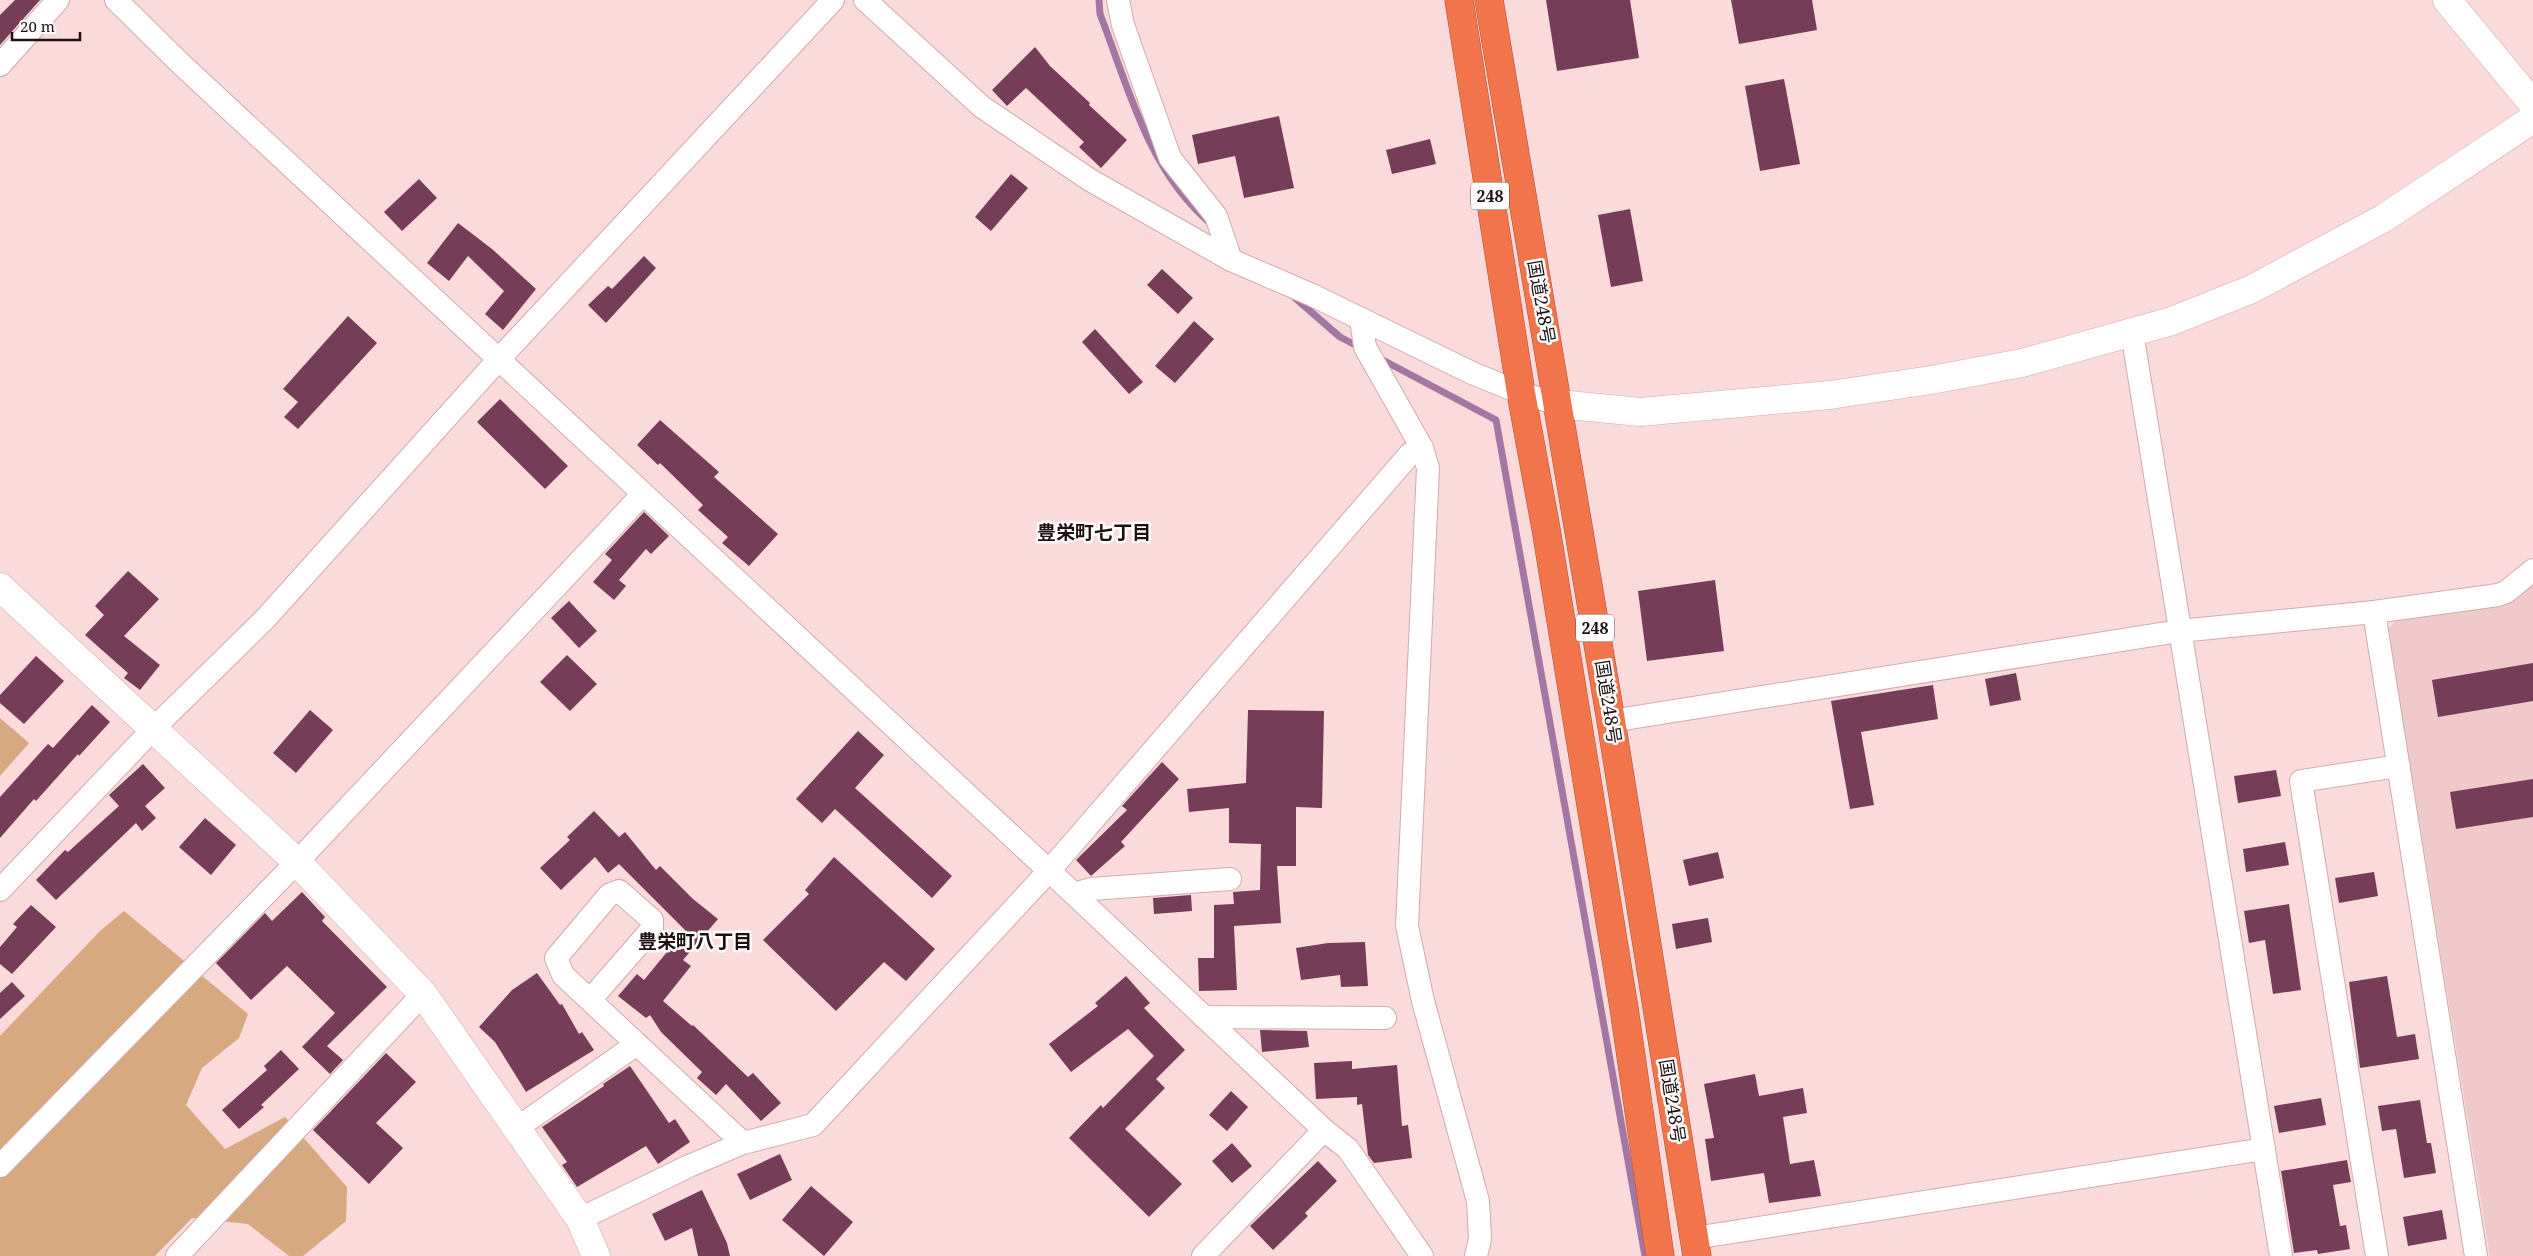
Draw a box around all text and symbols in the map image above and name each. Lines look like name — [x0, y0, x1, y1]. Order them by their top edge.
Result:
scale bar — [12, 10, 80, 42]
text: 20 m — [20, 16, 55, 36]
road number: 248 — [1471, 182, 1509, 210]
street label: 国道248号 — [1523, 258, 1561, 345]
district label: 豊栄町七丁目 — [1037, 519, 1151, 545]
road number: 248 — [1576, 614, 1614, 641]
street label: 国道248号 — [1591, 658, 1627, 745]
district label: 豊栄町八丁目 — [638, 928, 752, 954]
street label: 国道248号 — [1655, 1057, 1691, 1144]

